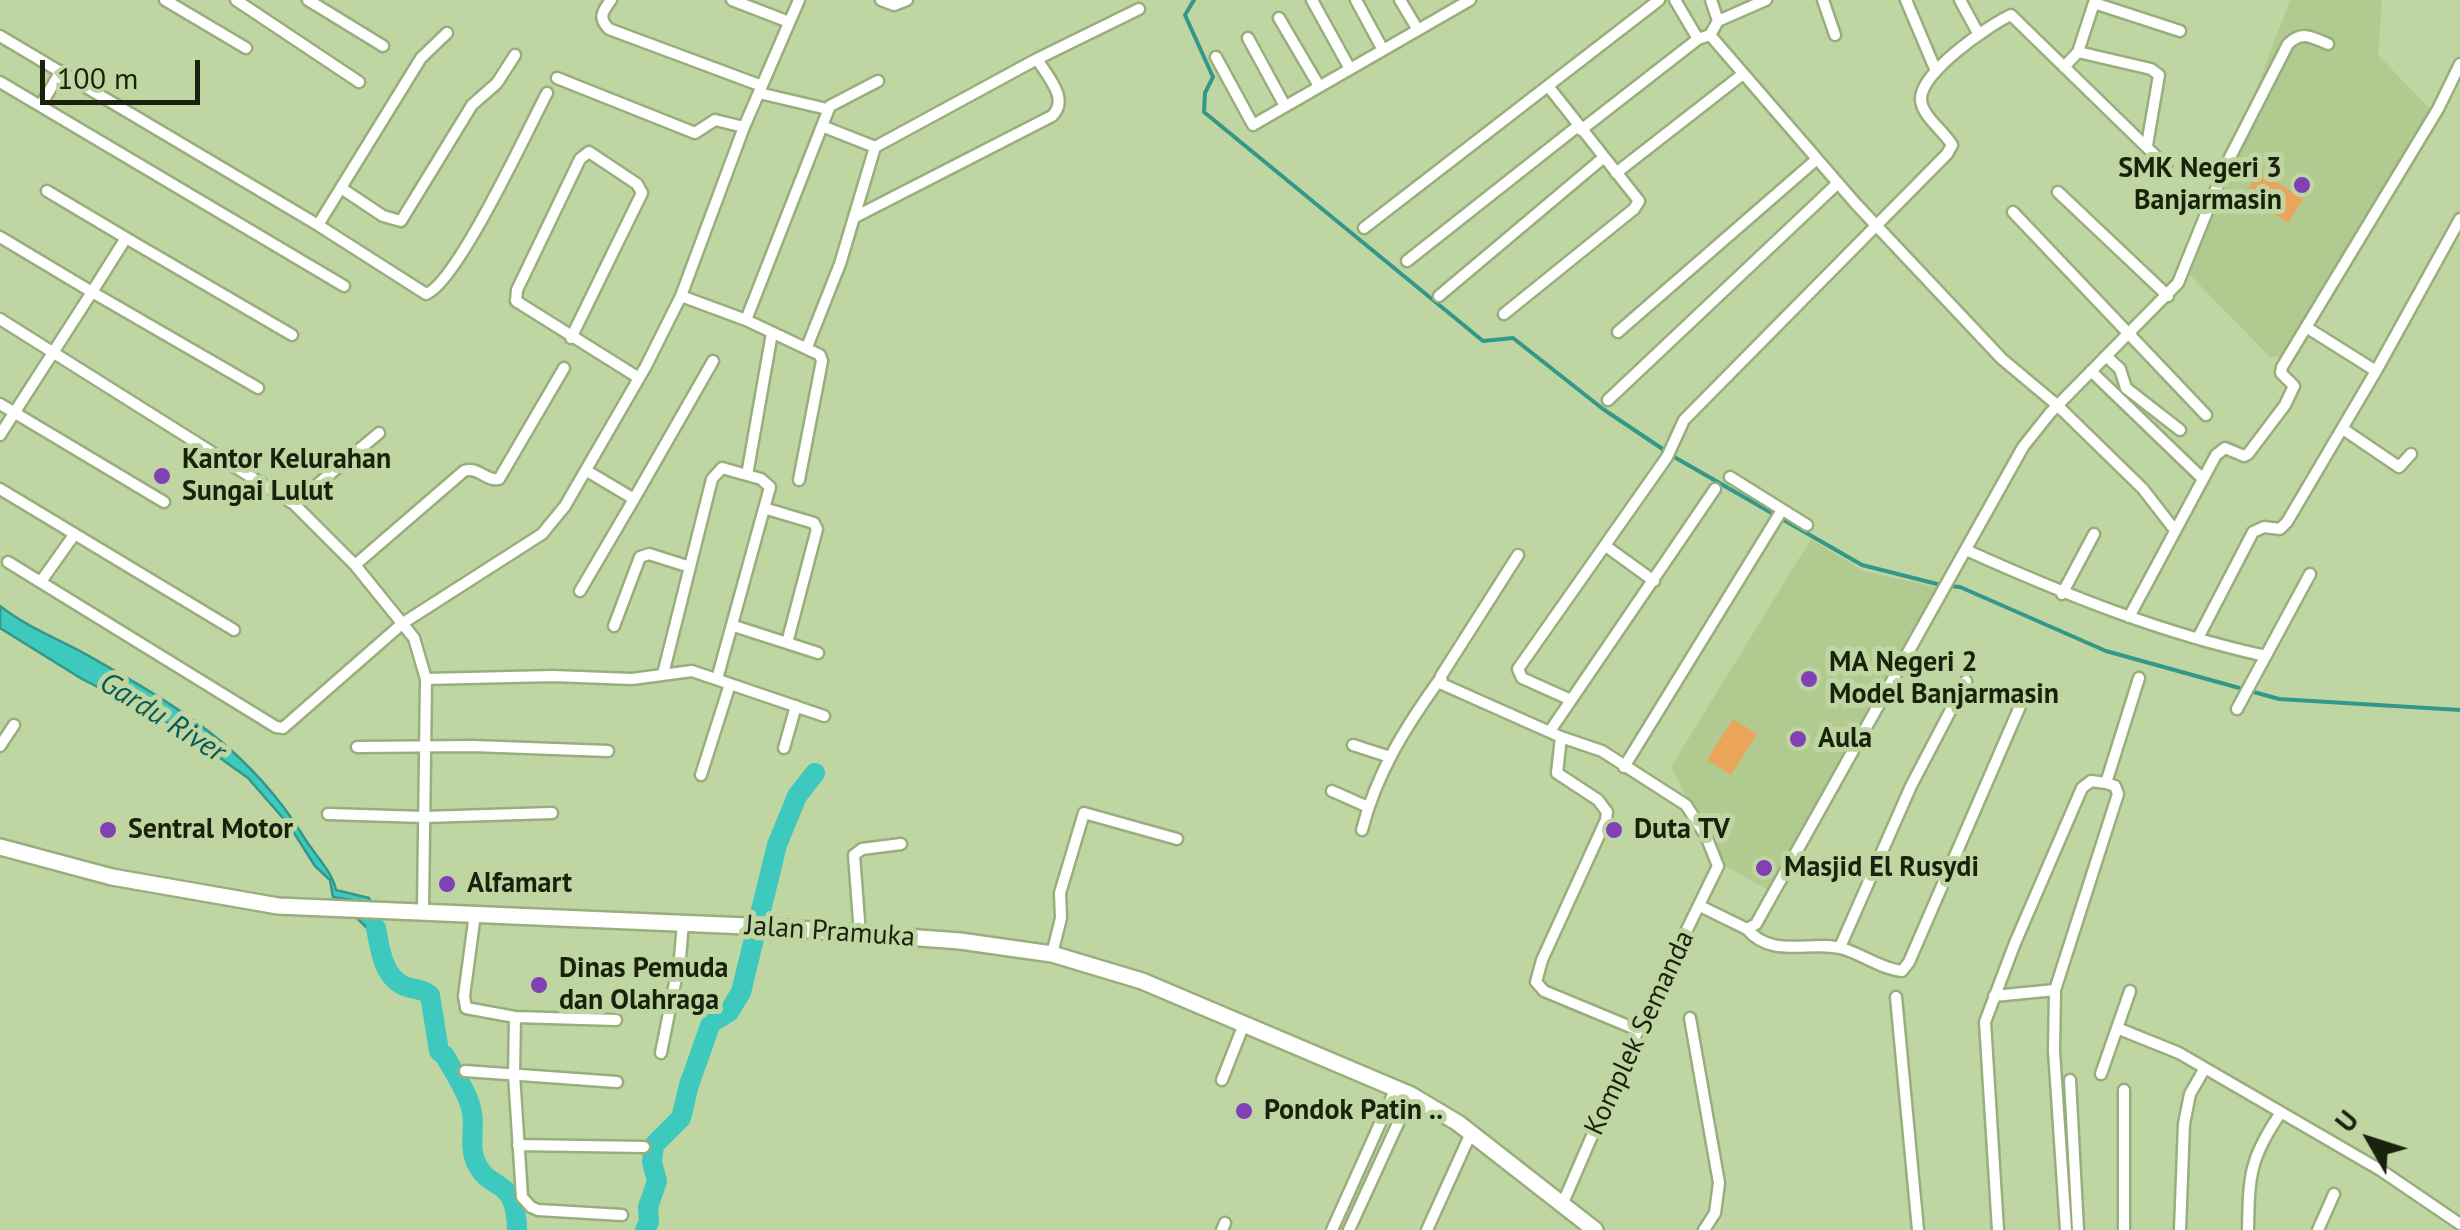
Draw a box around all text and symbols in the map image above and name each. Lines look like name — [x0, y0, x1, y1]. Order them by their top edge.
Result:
scale bar — [45, 40, 205, 102]
text: 100 m — [57, 58, 138, 97]
place label: SMK Negeri 3 Banjarmasin — [2118, 152, 2282, 218]
marker: SMK Negeri 3 Banjarmasin — [2291, 174, 2313, 196]
place label: Kantor Kelurahan Sungai Lulut — [182, 443, 391, 509]
marker: Kantor Kelurahan Sungai Lulut — [151, 465, 173, 487]
place label: MA Negeri 2 Model Banjarmasin — [1829, 646, 2059, 712]
water label: Gardu River — [92, 665, 232, 771]
marker: MA Negeri 2 Model Banjarmasin — [1798, 668, 1820, 690]
place label: Aula — [1818, 722, 1872, 756]
marker: Aula — [1787, 728, 1809, 750]
place label: Sentral Motor — [128, 813, 293, 847]
place label: Duta TV — [1634, 813, 1730, 847]
marker: Sentral Motor — [97, 819, 119, 841]
marker: Duta TV — [1603, 819, 1625, 841]
place label: Masjid El Rusydi — [1784, 851, 1979, 885]
marker: Masjid El Rusydi — [1753, 857, 1775, 879]
place label: Alfamart — [467, 867, 572, 901]
marker: Alfamart — [436, 873, 458, 895]
street label: Jalan Pramuka — [744, 909, 916, 955]
street label: Komplek Semanda — [1578, 925, 1702, 1141]
place label: Dinas Pemuda dan Olahraga — [559, 952, 729, 1018]
marker: Dinas Pemuda dan Olahraga — [528, 974, 550, 996]
north arrow — [2320, 1090, 2420, 1190]
place label: Pondok Patin .. — [1264, 1094, 1443, 1128]
marker: Pondok Patin .. — [1233, 1100, 1255, 1122]
text: U — [2326, 1102, 2366, 1139]

